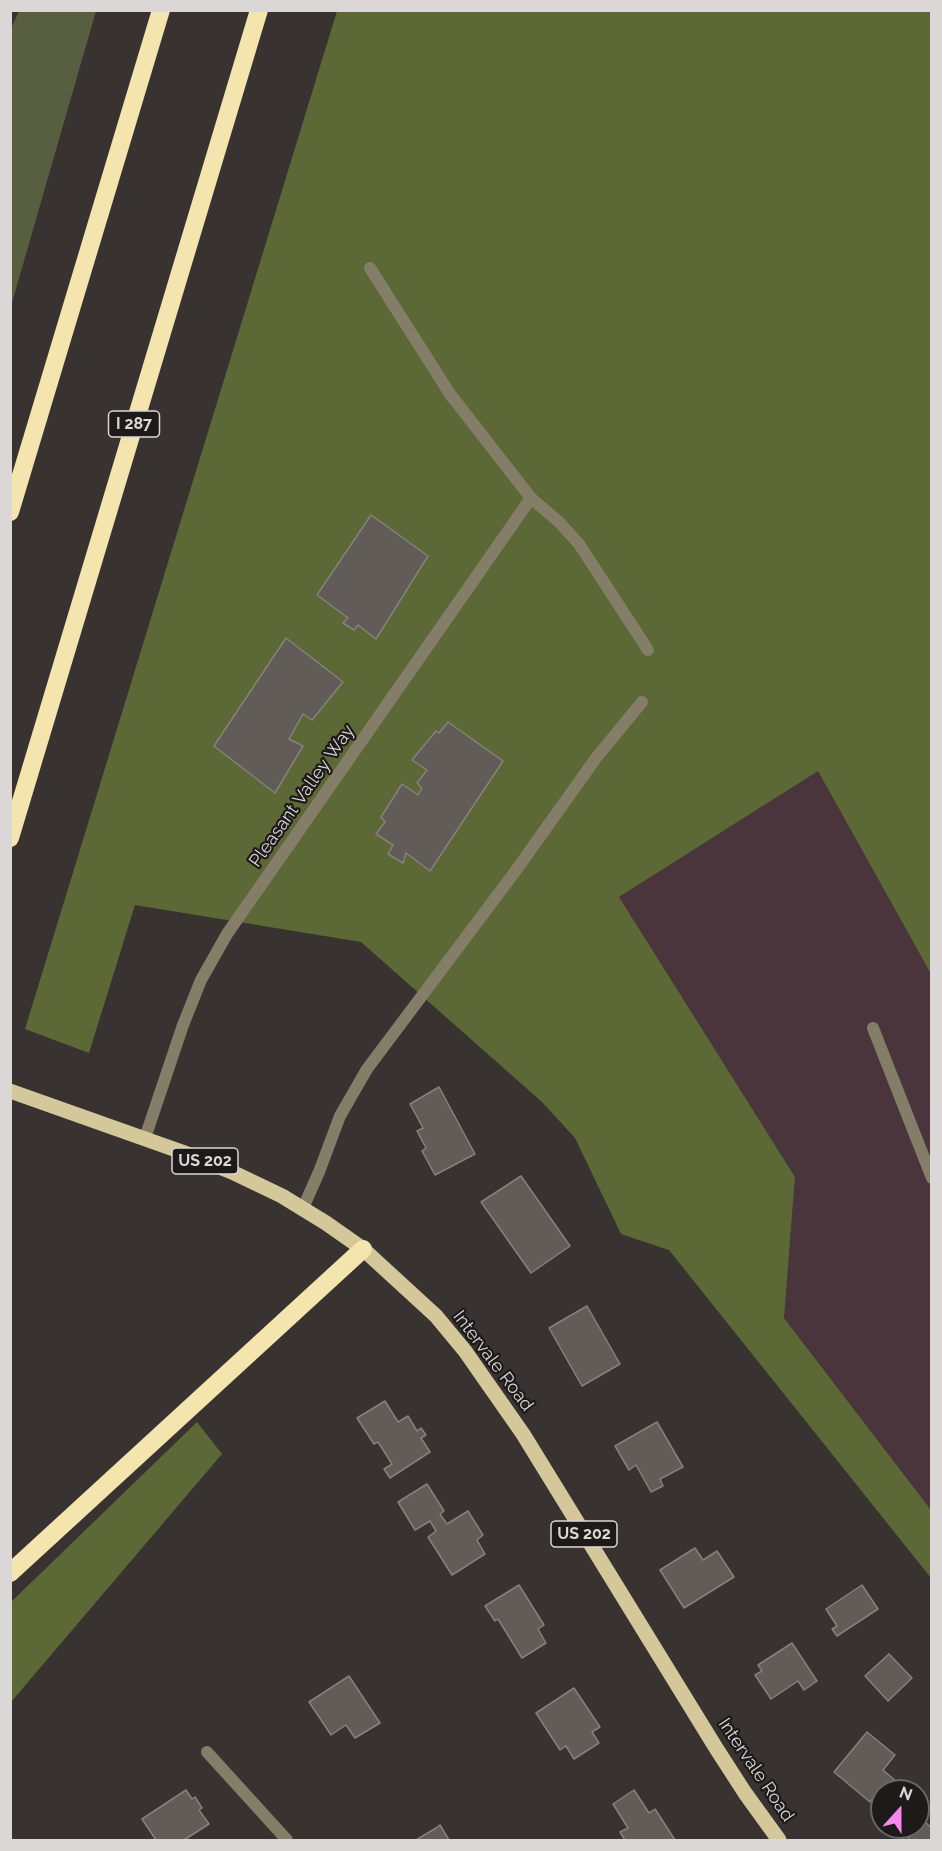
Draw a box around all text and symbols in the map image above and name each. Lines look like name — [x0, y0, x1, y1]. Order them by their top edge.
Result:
road number: I 287 — [108, 411, 160, 437]
street label: Pleasant Valley Way — [245, 721, 359, 871]
road number: US 202 — [172, 1148, 238, 1174]
street label: Intervale Road — [448, 1307, 538, 1415]
road number: US 202 — [551, 1521, 617, 1547]
street label: Intervale Road — [713, 1714, 799, 1826]
north arrow — [870, 1779, 930, 1839]
text: N — [897, 1783, 915, 1805]

